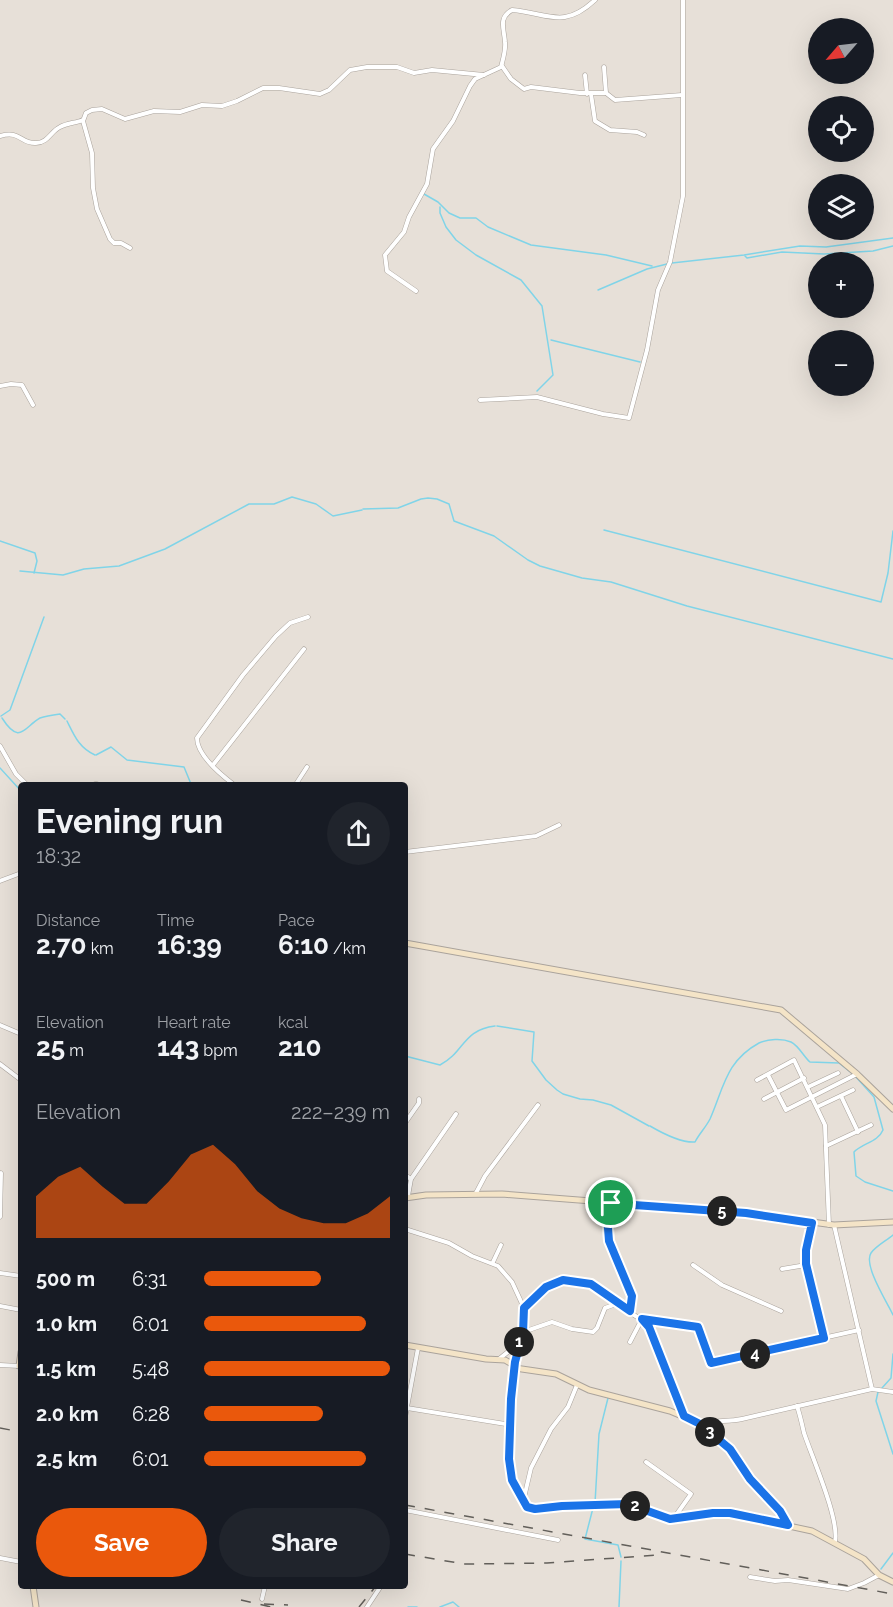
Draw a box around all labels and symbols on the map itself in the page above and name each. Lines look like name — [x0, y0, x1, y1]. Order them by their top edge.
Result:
north arrow — [808, 18, 874, 84]
pin — [585, 1177, 636, 1228]
pin: 5 — [707, 1196, 737, 1226]
pin: 1 — [504, 1327, 534, 1357]
pin: 4 — [740, 1339, 770, 1369]
pin: 3 — [695, 1417, 725, 1447]
pin: 2 — [620, 1491, 650, 1521]

